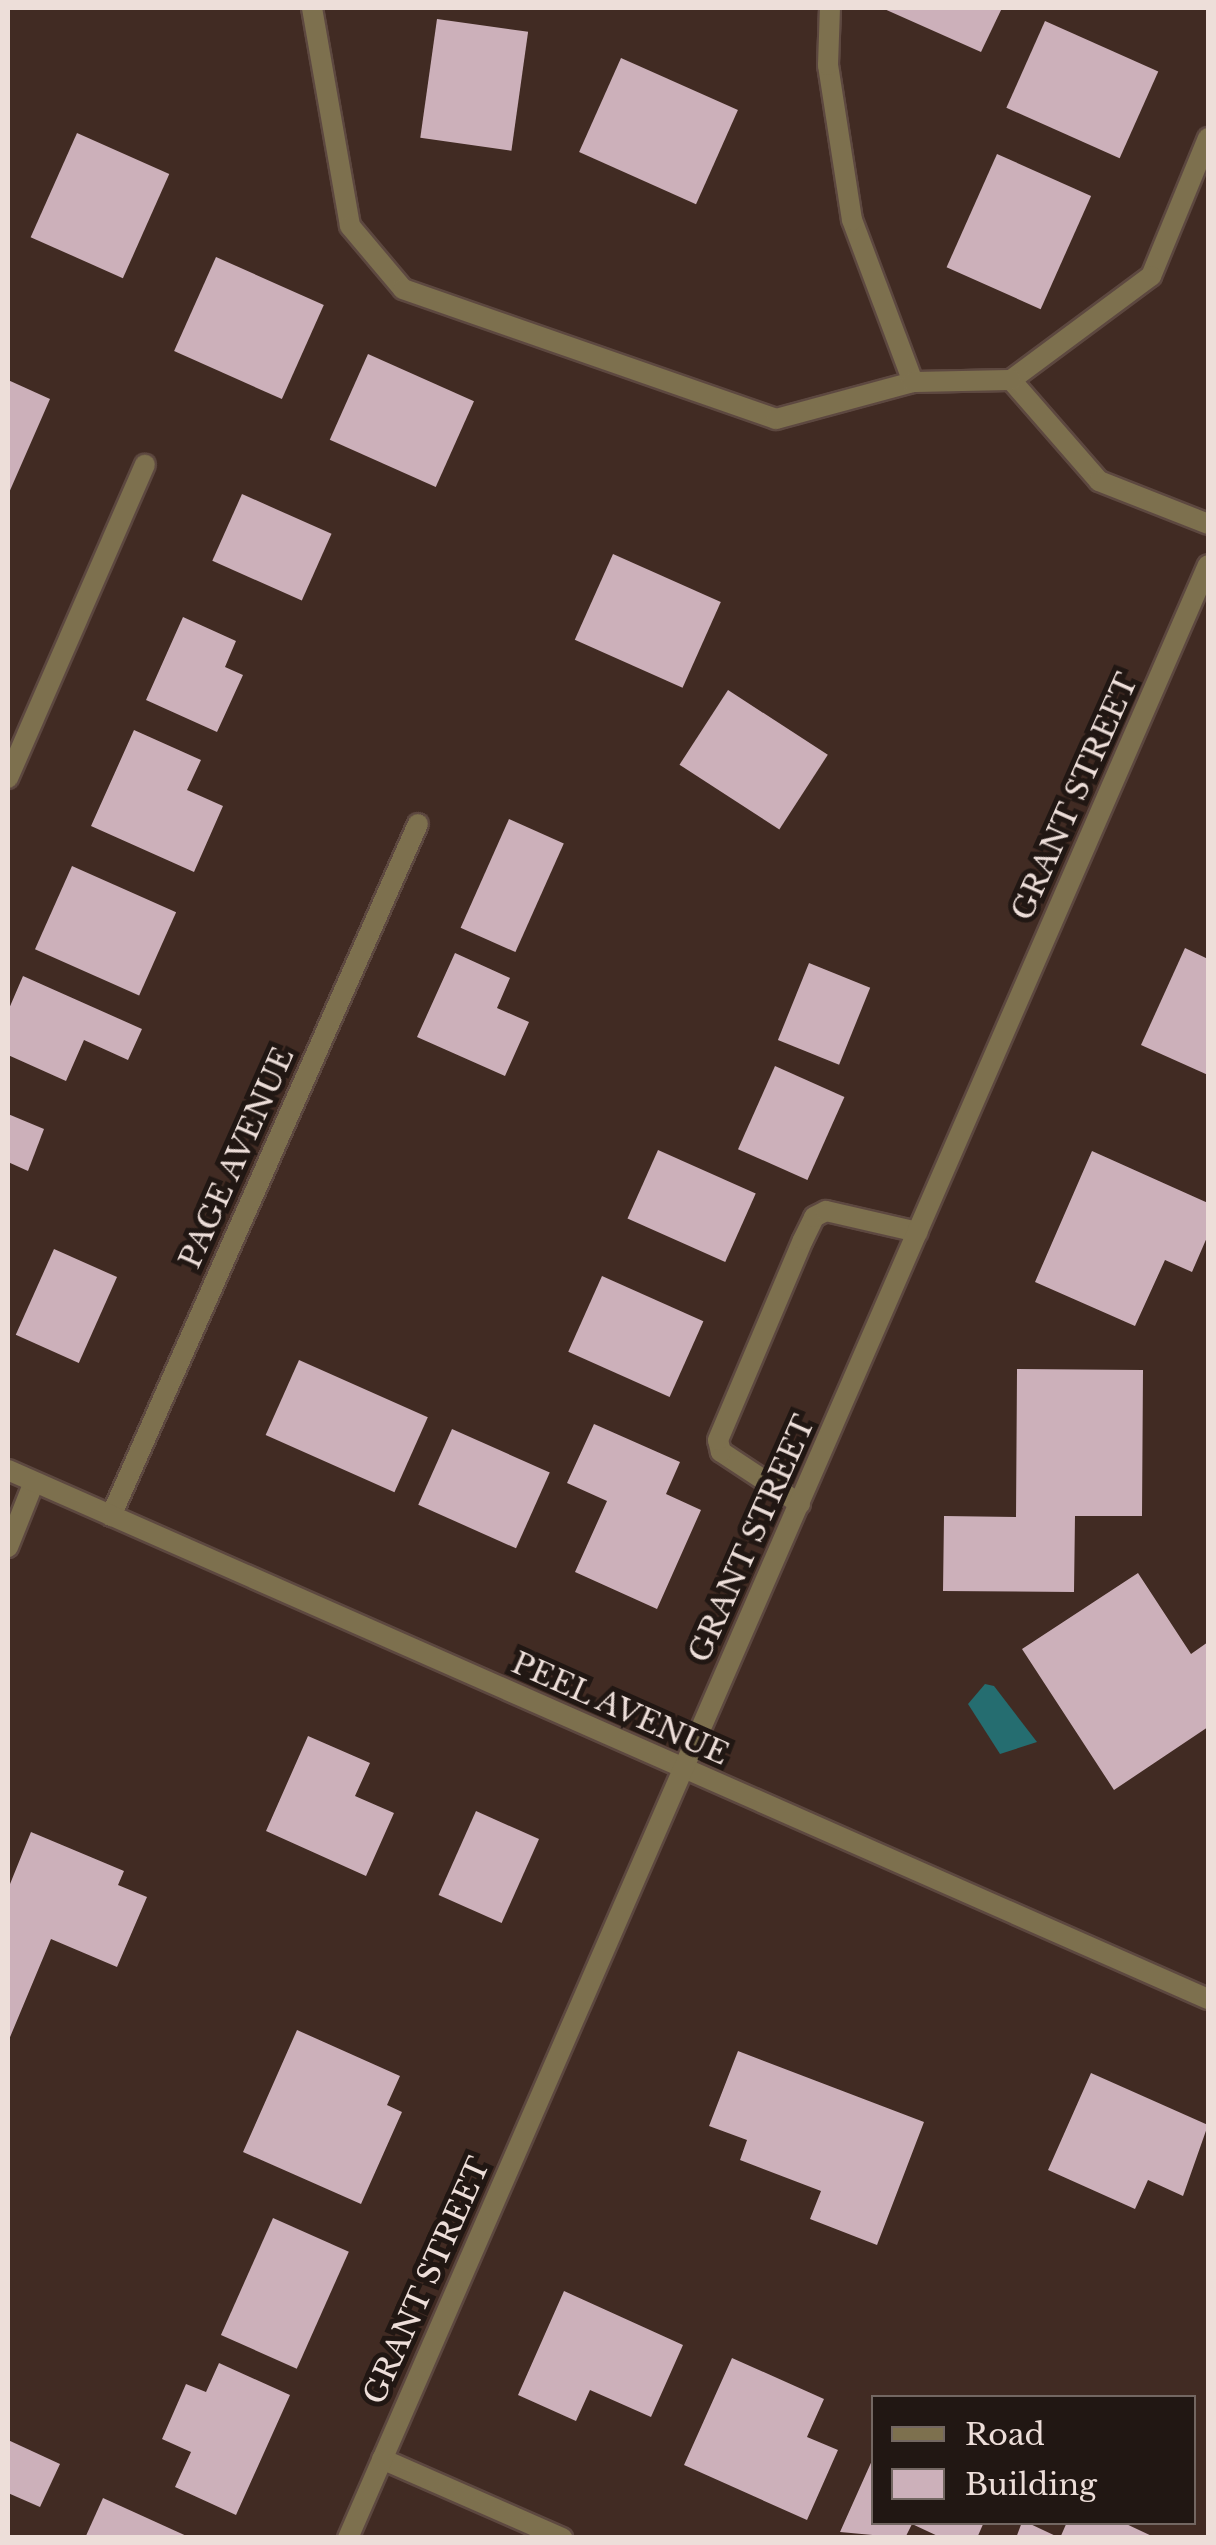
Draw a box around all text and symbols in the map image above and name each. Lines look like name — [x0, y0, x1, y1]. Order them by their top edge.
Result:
street label: GRANT STREET — [1004, 668, 1146, 926]
street label: PAGE AVENUE — [172, 1042, 302, 1274]
street label: GRANT STREET — [681, 1410, 823, 1668]
street label: PEEL AVENUE — [505, 1645, 735, 1773]
street label: GRANT STREET — [356, 2152, 498, 2410]
legend — [871, 2395, 1196, 2525]
text: Road — [965, 2416, 1045, 2453]
text: Building — [965, 2466, 1097, 2503]

